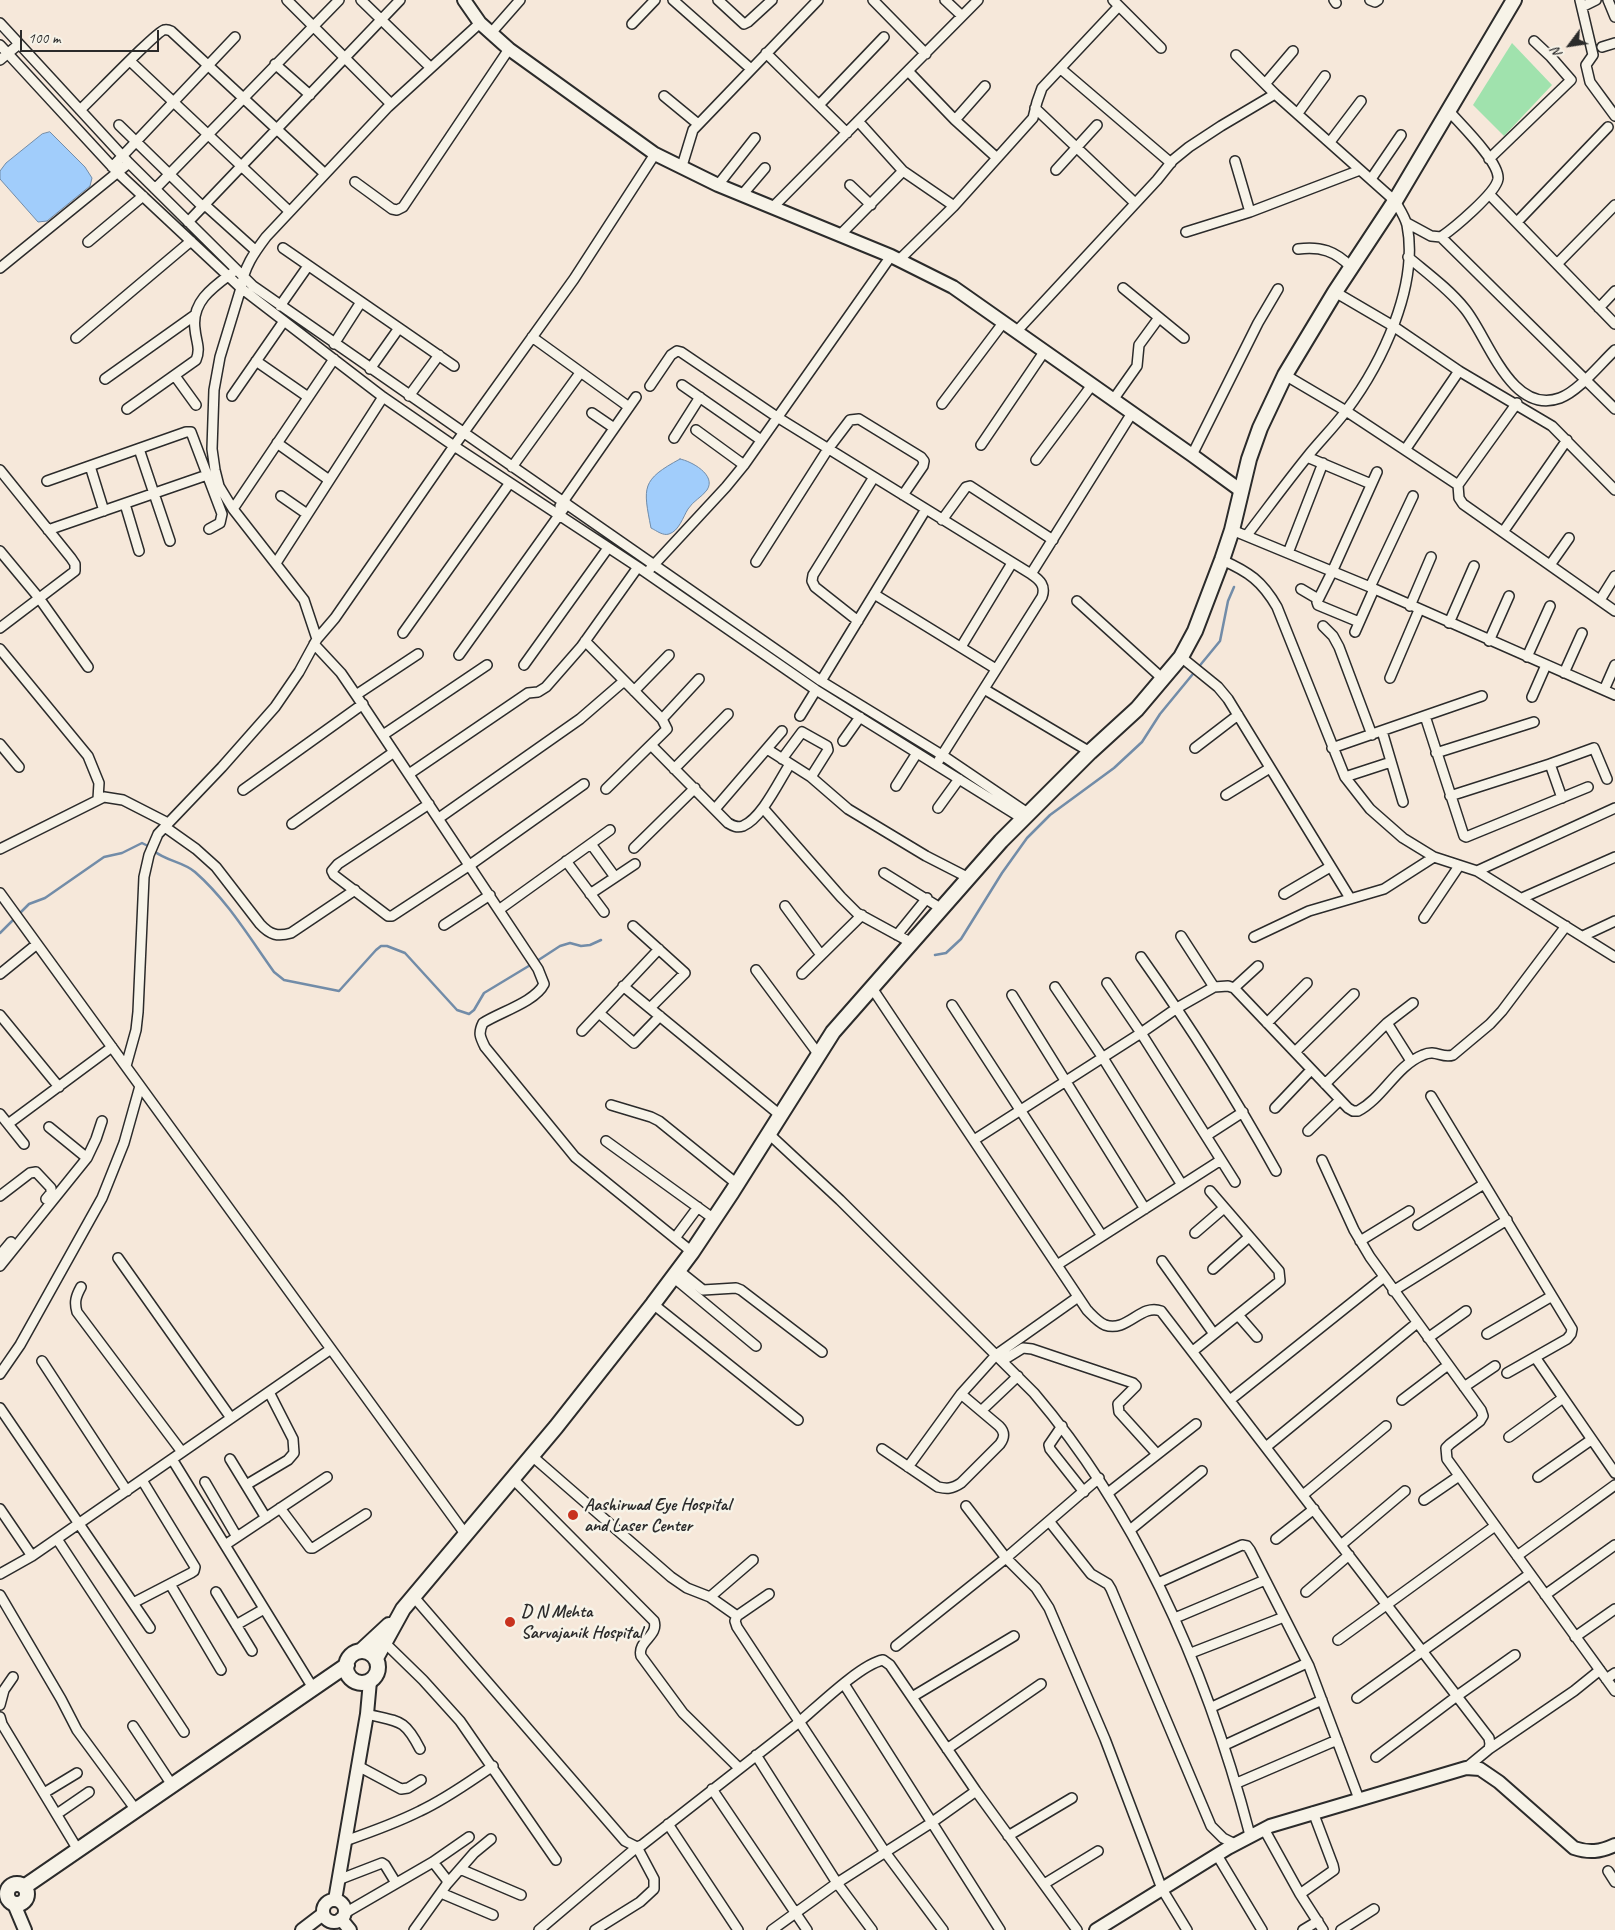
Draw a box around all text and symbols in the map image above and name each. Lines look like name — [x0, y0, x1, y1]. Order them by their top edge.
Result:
scale bar — [22, 20, 161, 52]
north arrow — [1545, 20, 1595, 70]
text: 100 m — [28, 29, 60, 48]
text: N — [1547, 45, 1566, 61]
place label: Aashirwad Eye Hospital and Laser Center — [584, 1494, 731, 1536]
marker: Aashirwad Eye Hospital and Laser Center — [566, 1508, 580, 1522]
place label: D N Mehta Sarvajanik Hospital — [521, 1601, 642, 1644]
marker: D N Mehta Sarvajanik Hospital — [503, 1615, 517, 1629]

